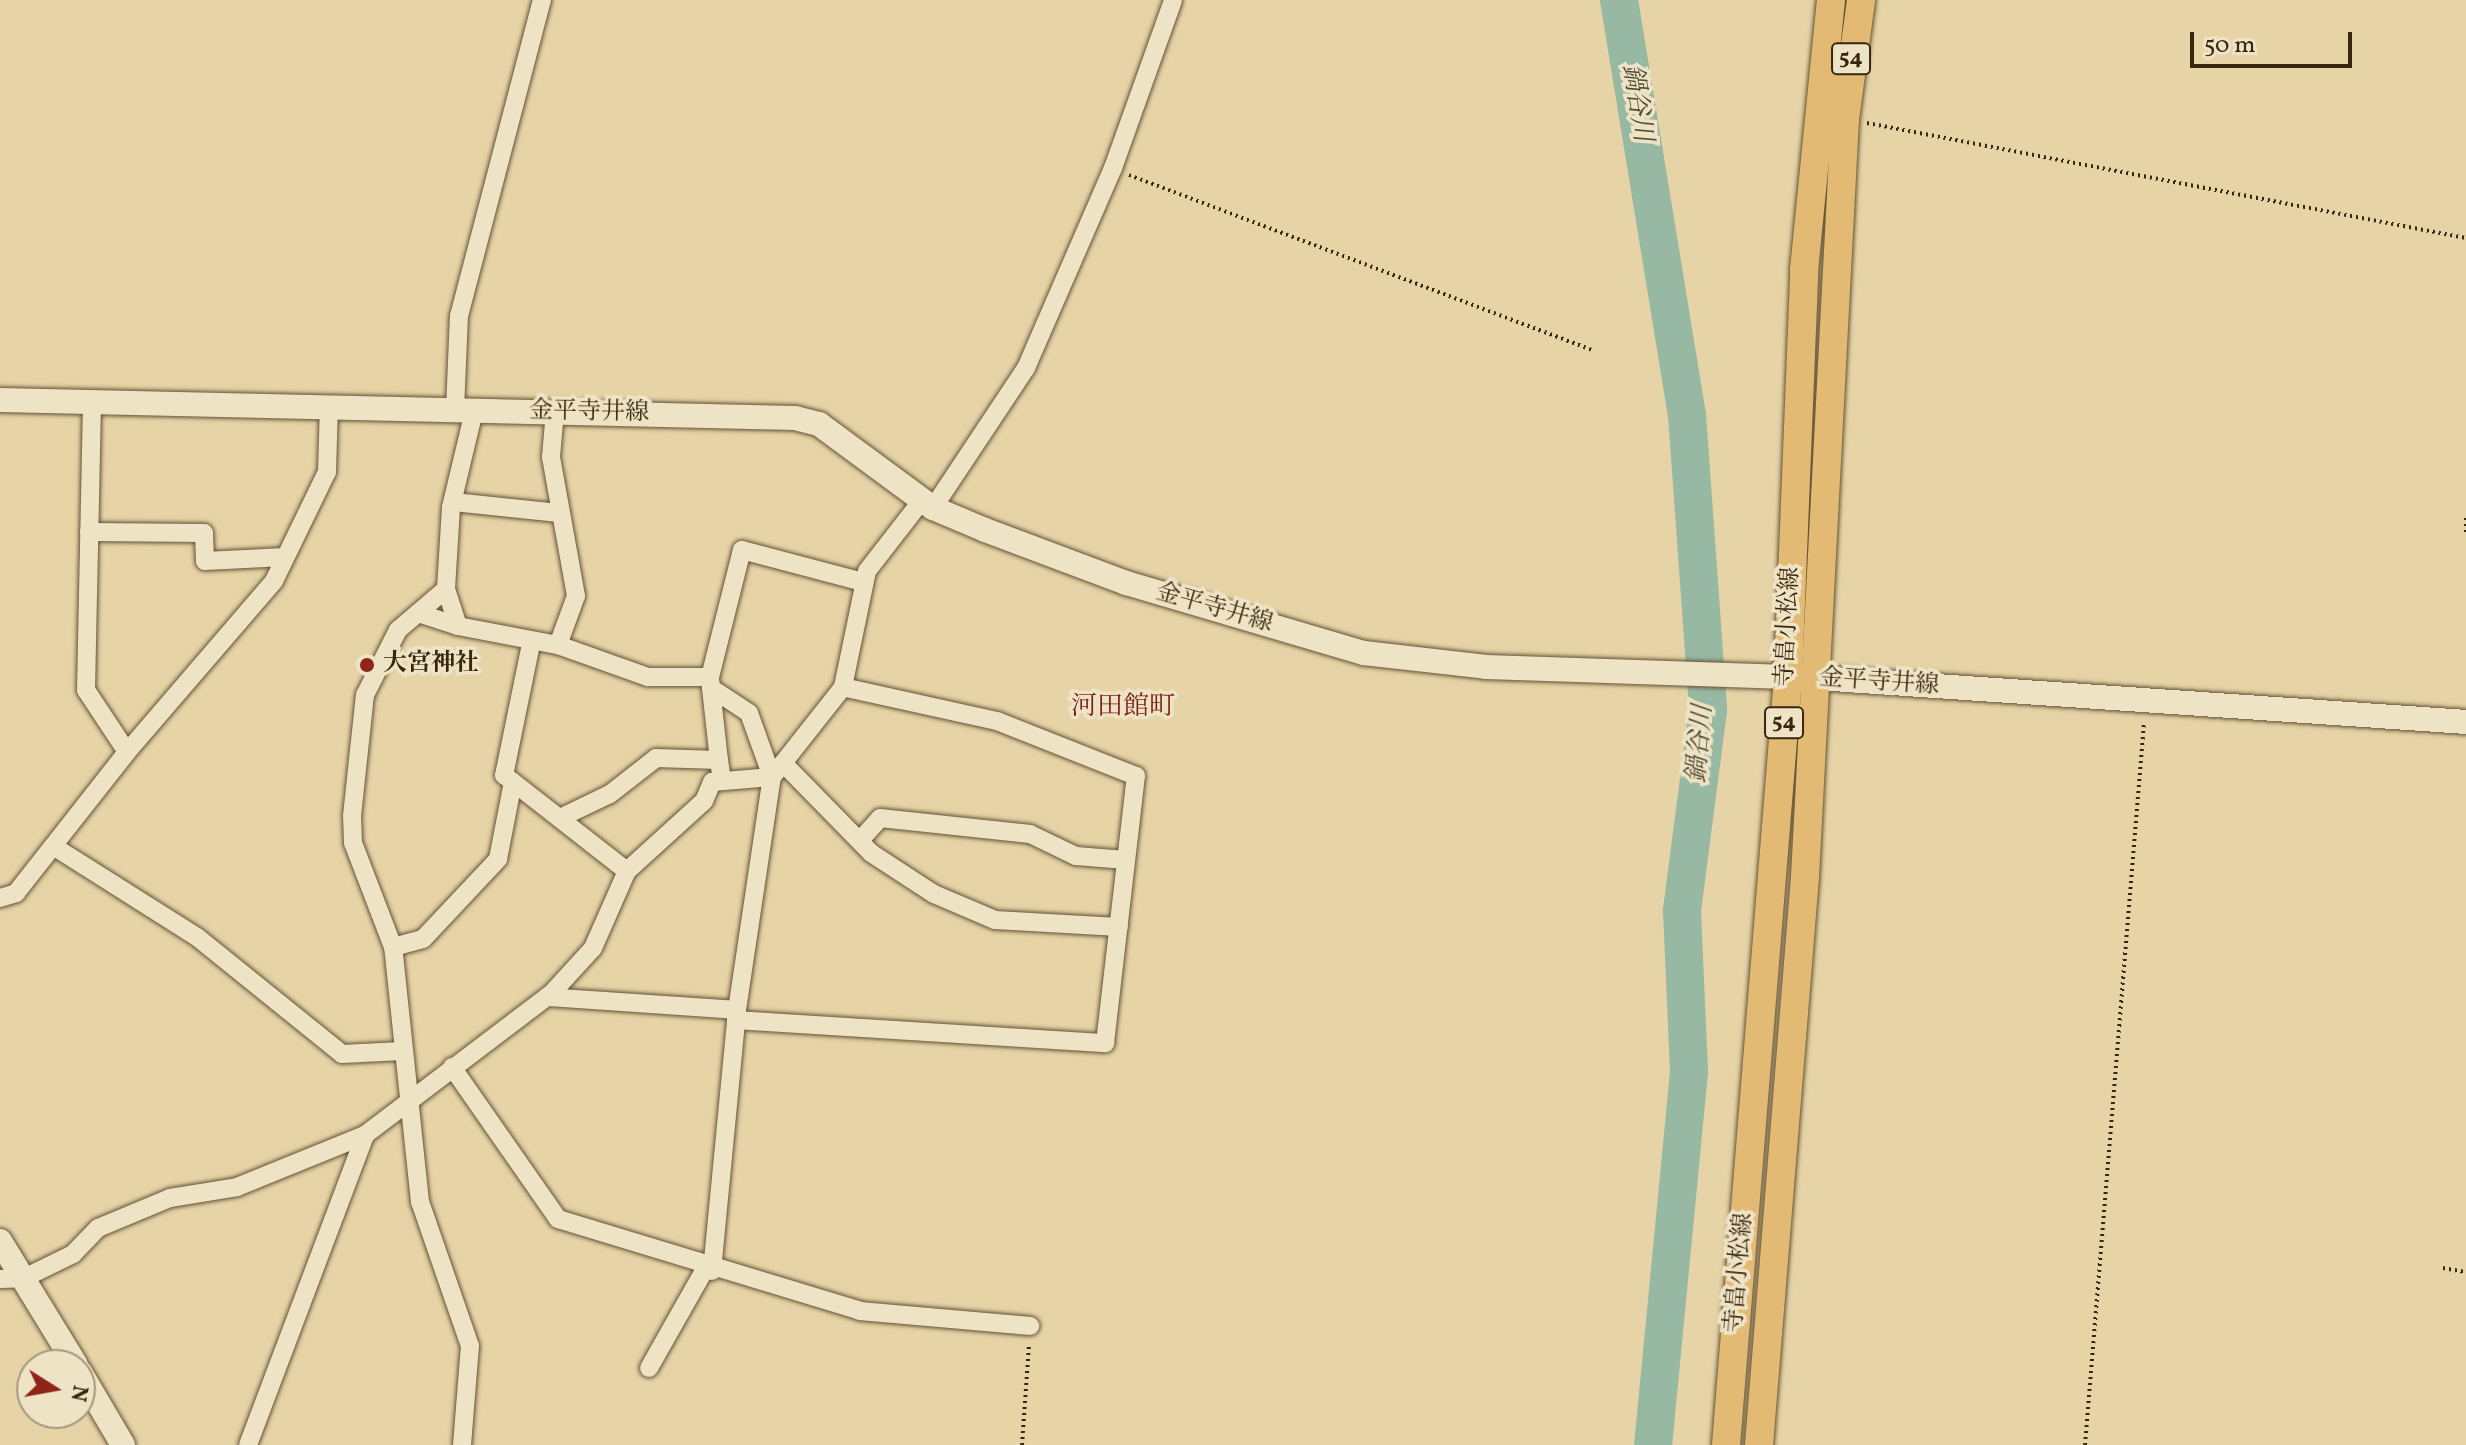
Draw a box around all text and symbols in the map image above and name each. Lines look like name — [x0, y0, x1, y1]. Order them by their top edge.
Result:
scale bar — [2194, 16, 2356, 66]
text: 50 m — [2204, 29, 2256, 63]
road number: 54 — [1831, 41, 1871, 77]
water label: 鍋谷川 — [1614, 62, 1658, 144]
street label: 金平寺井線 — [529, 398, 649, 428]
street label: 寺畠小松線 — [1771, 566, 1807, 688]
street label: 金平寺井線 — [1152, 579, 1276, 639]
place label: 大宮神社 — [383, 651, 479, 679]
marker: 大宮神社 — [358, 656, 376, 674]
street label: 金平寺井線 — [1818, 664, 1940, 702]
district label: 河田館町 — [1071, 692, 1175, 724]
water label: 鍋谷川 — [1682, 704, 1720, 784]
road number: 54 — [1764, 705, 1804, 741]
street label: 寺畠小松線 — [1720, 1212, 1760, 1334]
north arrow — [16, 1349, 96, 1429]
text: N — [61, 1382, 95, 1404]

